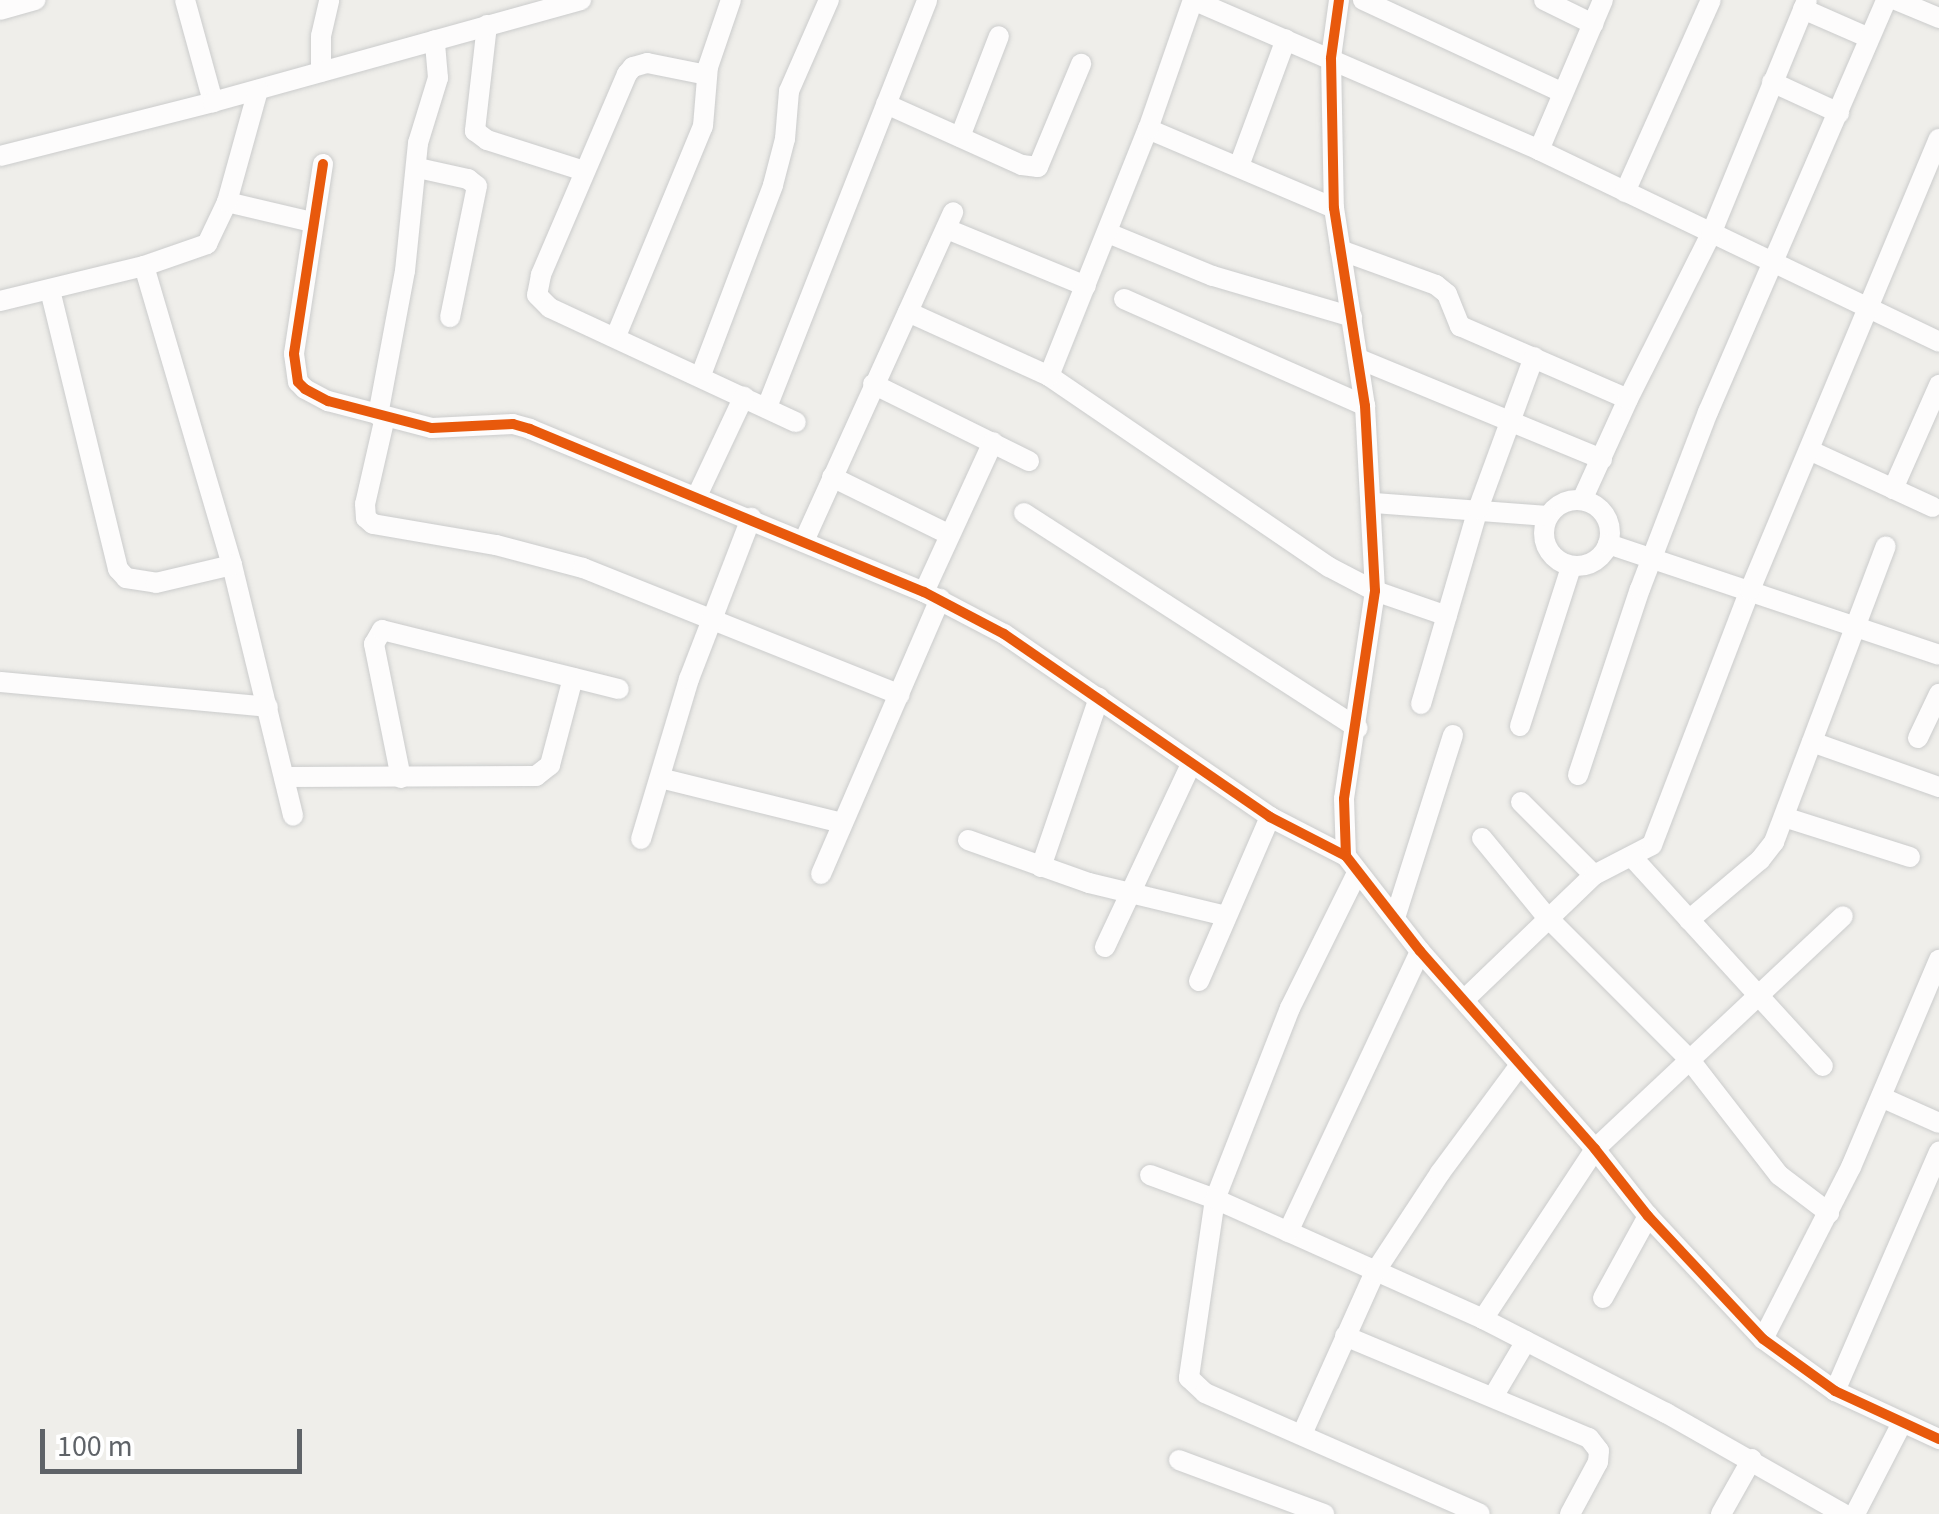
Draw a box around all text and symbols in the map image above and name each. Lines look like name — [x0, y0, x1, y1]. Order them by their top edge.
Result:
scale bar — [45, 1409, 308, 1471]
text: 100 m — [57, 1425, 133, 1468]

